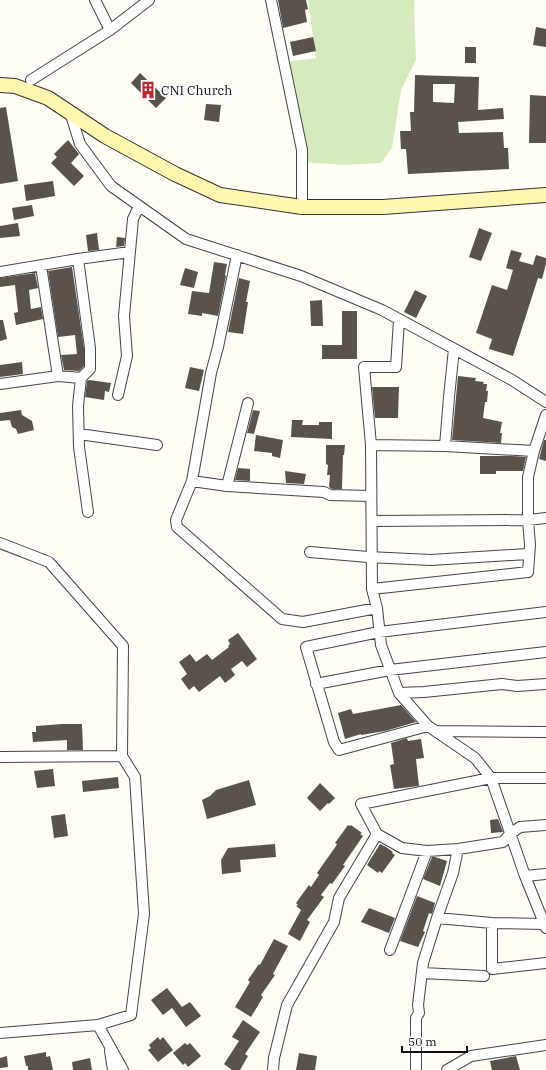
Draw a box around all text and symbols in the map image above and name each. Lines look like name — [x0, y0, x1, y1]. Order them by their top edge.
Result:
building icon: CNI Church — [138, 80, 158, 100]
place label: CNI Church — [161, 82, 232, 99]
scale bar — [402, 1028, 467, 1054]
text: 50 m — [408, 1034, 437, 1049]

